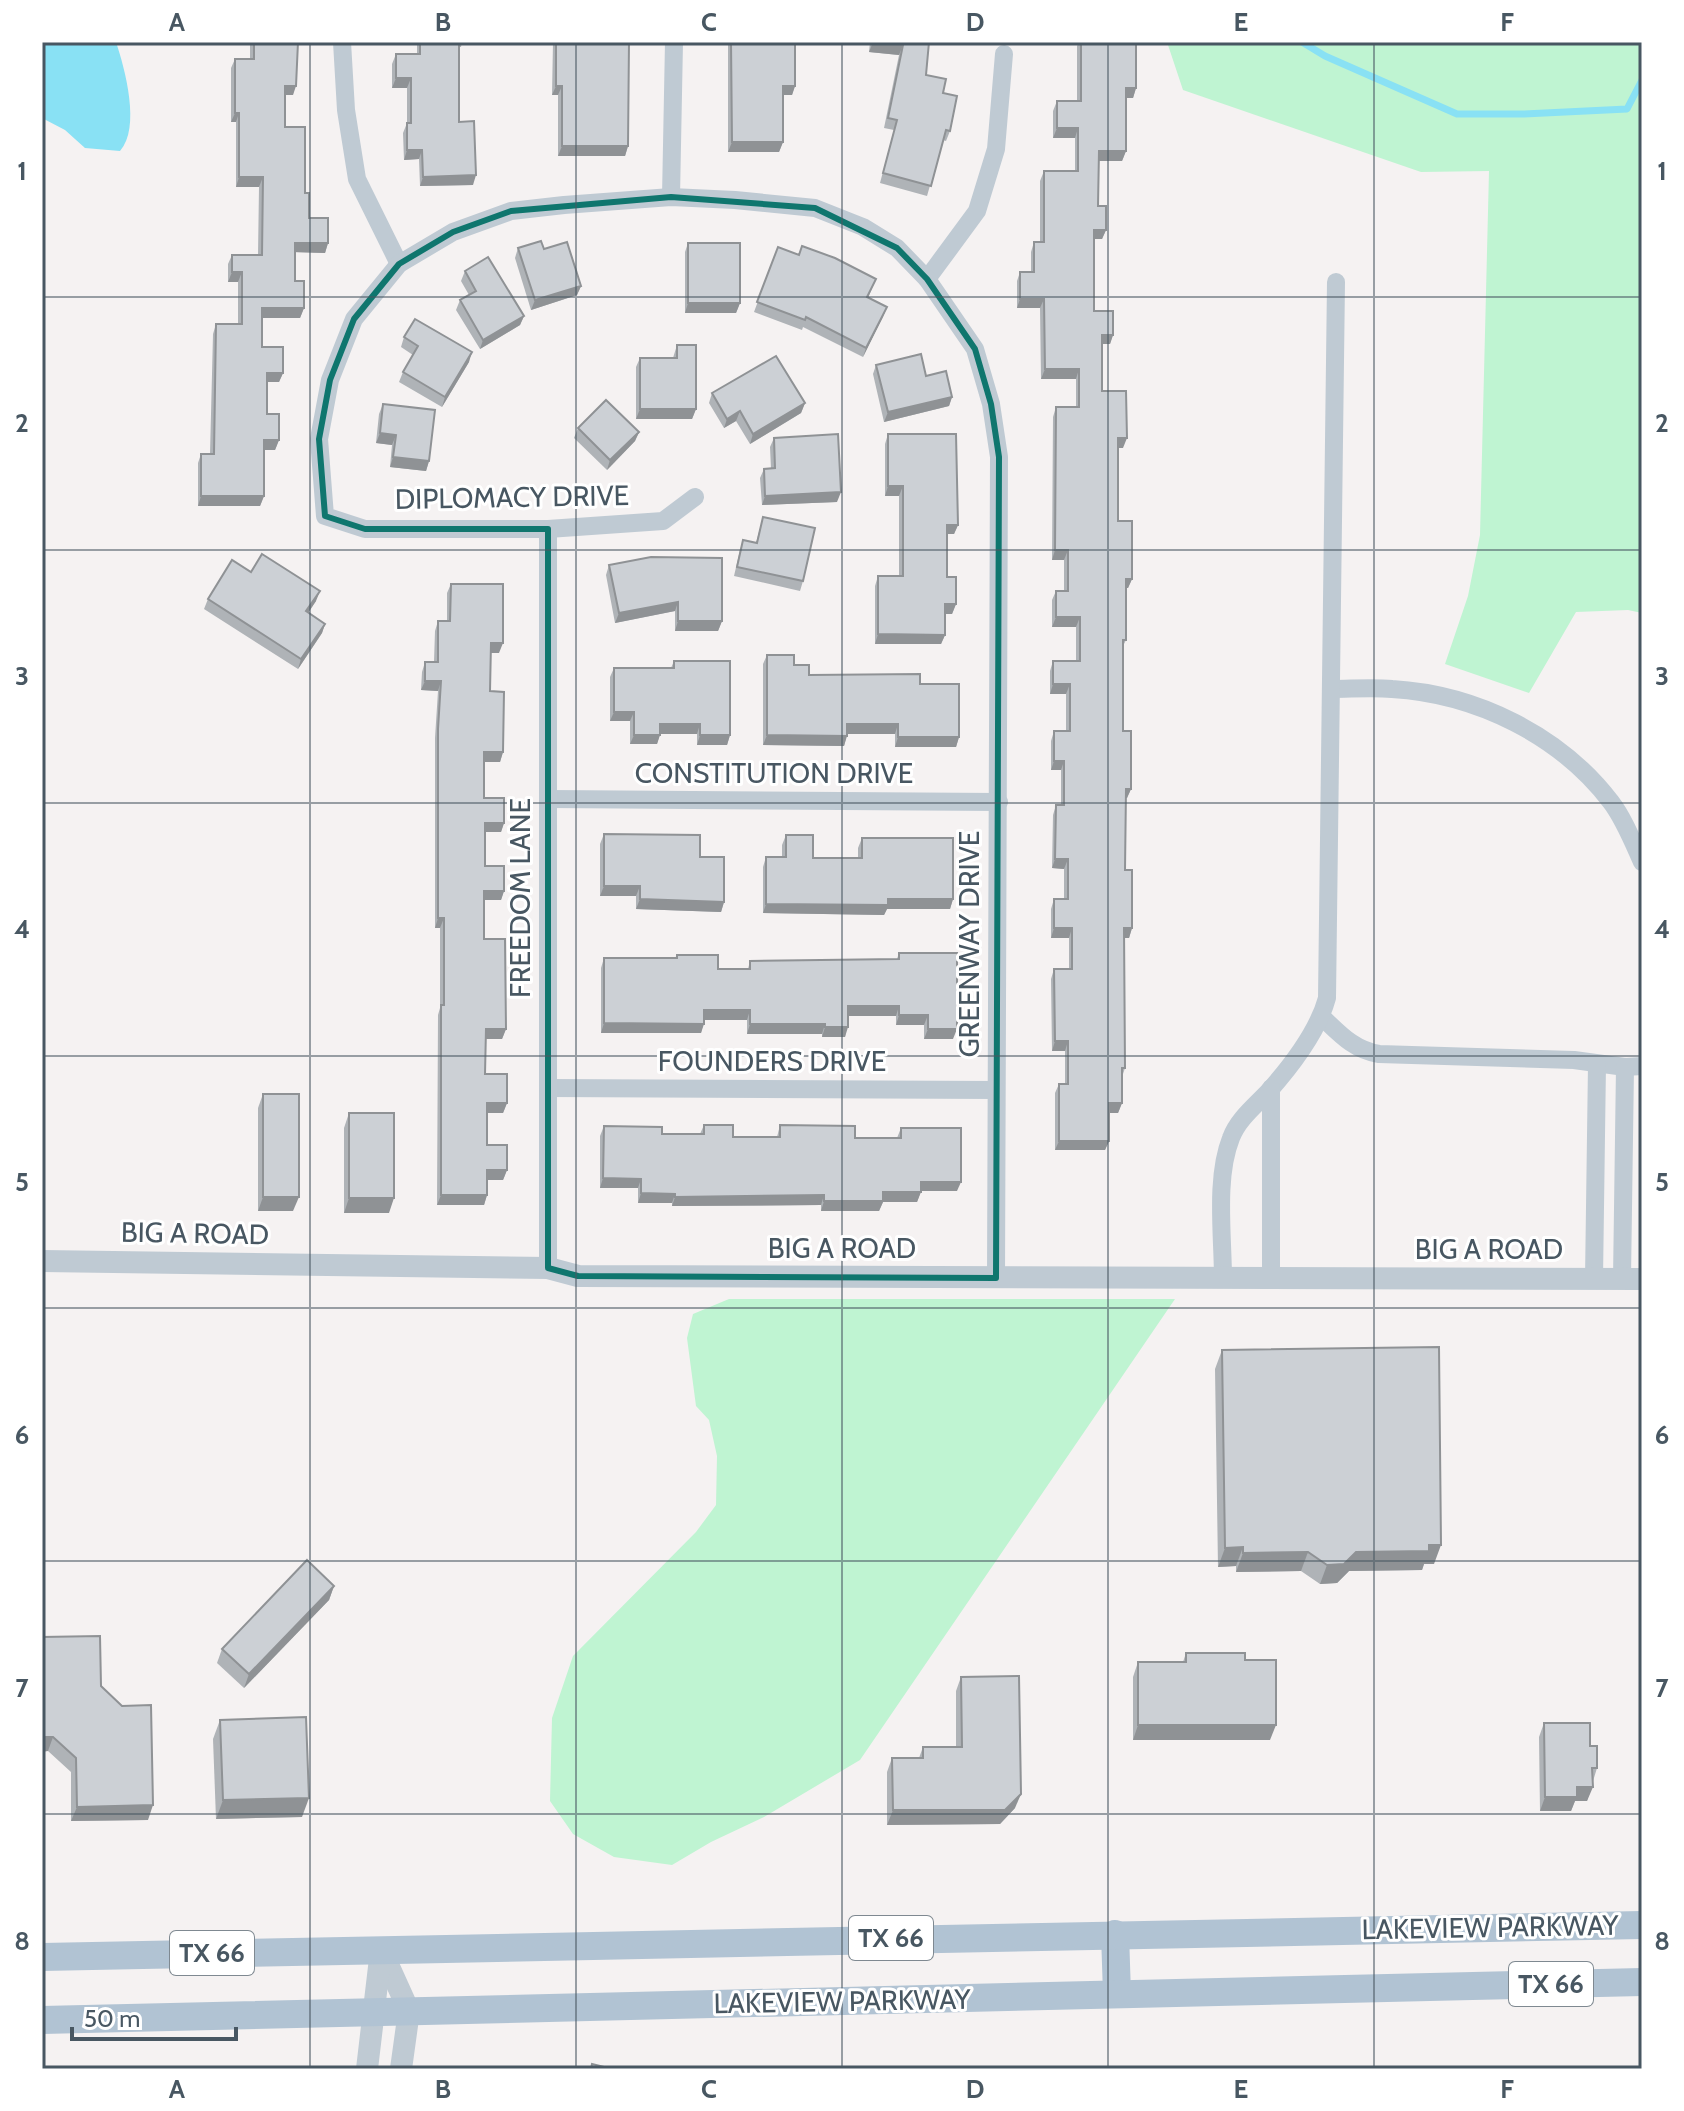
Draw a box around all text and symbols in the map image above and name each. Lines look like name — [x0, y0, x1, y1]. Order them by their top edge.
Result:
text: A — [169, 6, 186, 38]
text: B — [435, 6, 451, 38]
text: C — [701, 6, 717, 38]
text: D — [966, 6, 984, 38]
text: E — [1234, 6, 1248, 38]
text: F — [1500, 6, 1514, 38]
text: 1 — [17, 155, 27, 187]
text: 1 — [1657, 155, 1667, 187]
text: 2 — [15, 407, 29, 439]
text: 2 — [1655, 407, 1669, 439]
street label: DIPLOMACY DRIVE — [395, 478, 629, 516]
text: 3 — [15, 660, 29, 692]
text: 3 — [1655, 660, 1669, 692]
street label: CONSTITUTION DRIVE — [635, 756, 913, 790]
street label: FREEDOM LANE — [503, 798, 537, 998]
street label: GREENWAY DRIVE — [952, 831, 986, 1057]
text: 4 — [14, 913, 30, 945]
text: 4 — [1654, 913, 1670, 945]
street label: FOUNDERS DRIVE — [658, 1044, 886, 1078]
text: 5 — [15, 1166, 29, 1198]
text: 5 — [1655, 1166, 1669, 1198]
street label: BIG A ROAD — [121, 1215, 269, 1251]
street label: BIG A ROAD — [768, 1231, 916, 1265]
street label: BIG A ROAD — [1415, 1232, 1563, 1266]
text: 6 — [15, 1419, 29, 1451]
text: 6 — [1655, 1419, 1669, 1451]
text: 7 — [15, 1672, 29, 1704]
text: 7 — [1655, 1672, 1669, 1704]
street label: LAKEVIEW PARKWAY — [1361, 1908, 1620, 1946]
road number: TX 66 — [849, 1916, 933, 1960]
text: 8 — [14, 1925, 30, 1957]
text: 8 — [1654, 1925, 1670, 1957]
road number: TX 66 — [170, 1931, 254, 1975]
road number: TX 66 — [1509, 1962, 1593, 2006]
street label: LAKEVIEW PARKWAY — [713, 1982, 972, 2020]
scale bar — [72, 1991, 236, 2041]
text: 50 m — [84, 2004, 140, 2033]
text: A — [169, 2073, 186, 2105]
text: B — [435, 2073, 451, 2105]
text: C — [701, 2073, 717, 2105]
text: D — [966, 2073, 984, 2105]
text: E — [1234, 2073, 1248, 2105]
text: F — [1500, 2073, 1514, 2105]

